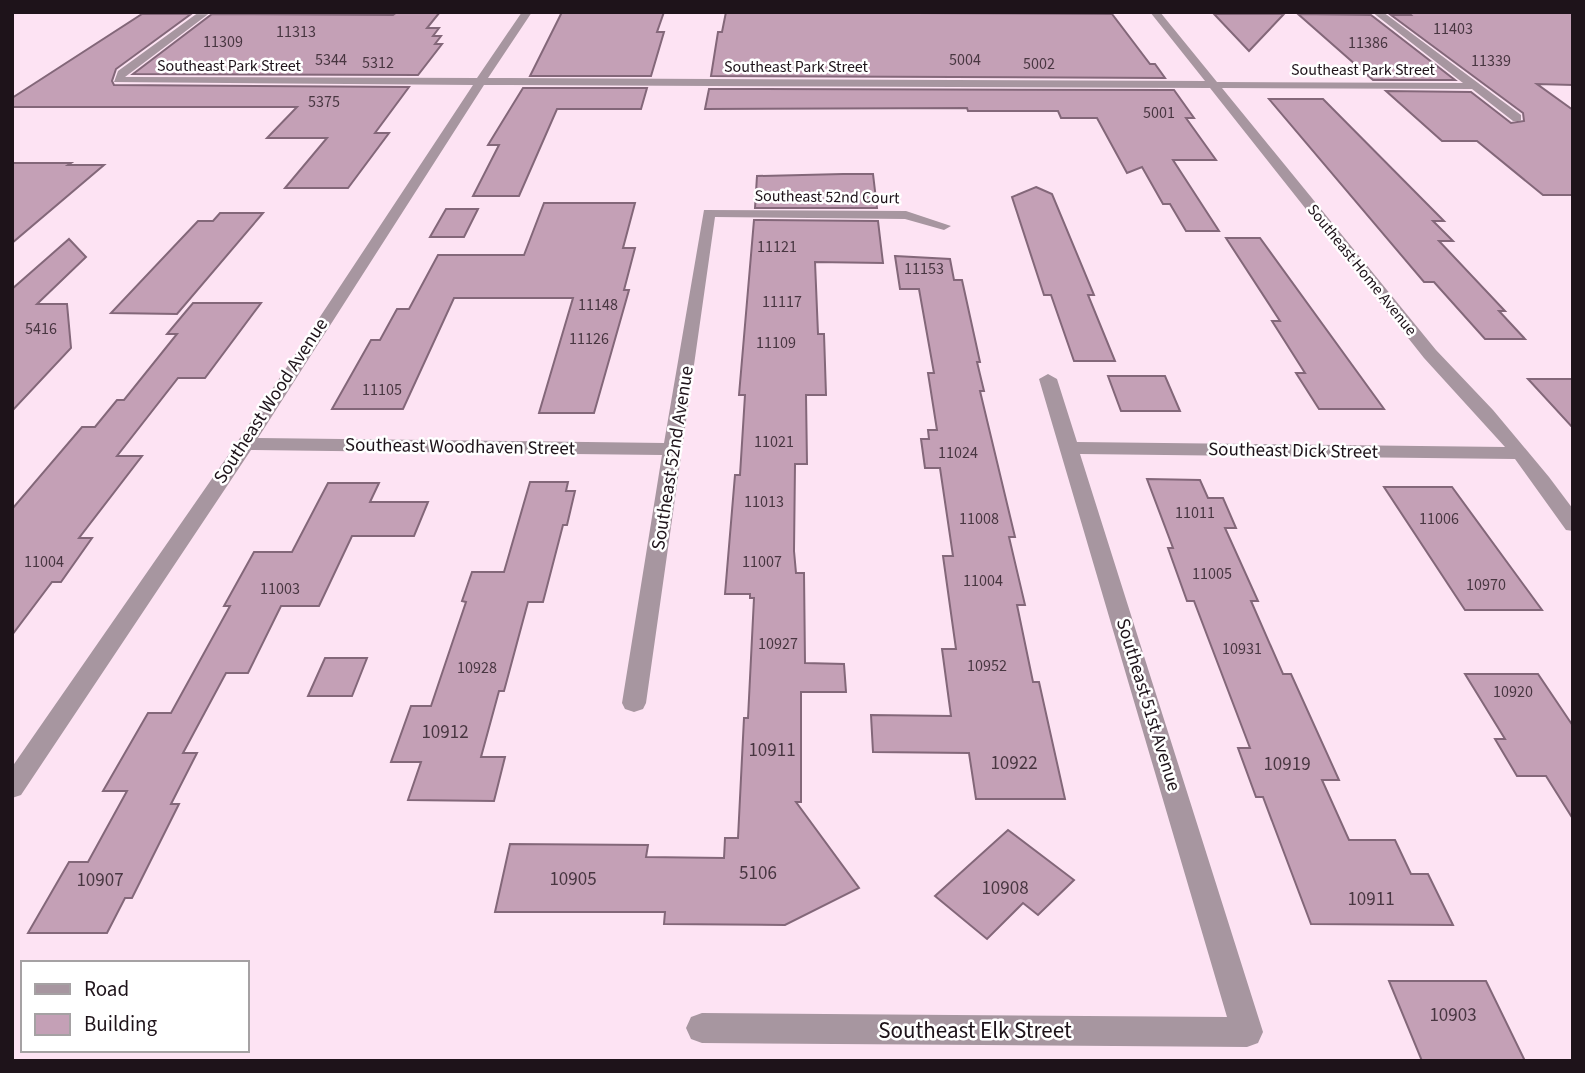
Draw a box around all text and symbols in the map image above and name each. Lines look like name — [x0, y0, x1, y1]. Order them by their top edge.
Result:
house number: 11403 — [1433, 18, 1473, 40]
house number: 11313 — [276, 21, 316, 43]
house number: 11309 — [203, 31, 243, 53]
house number: 11386 — [1348, 32, 1388, 54]
house number: 5344 — [315, 49, 347, 71]
house number: 5004 — [949, 49, 981, 71]
house number: 11339 — [1471, 50, 1511, 72]
house number: 5312 — [362, 52, 394, 74]
house number: 5002 — [1023, 53, 1055, 75]
street label: Southeast Park Street — [157, 55, 302, 77]
street label: Southeast Park Street — [724, 56, 869, 78]
street label: Southeast Park Street — [1291, 59, 1436, 81]
house number: 5375 — [308, 91, 340, 113]
house number: 5001 — [1143, 102, 1175, 124]
street label: Southeast 52nd Court — [754, 185, 900, 209]
street label: Southeast Home Avenue — [1302, 199, 1422, 341]
house number: 11121 — [757, 236, 797, 258]
house number: 11153 — [904, 258, 944, 280]
house number: 11117 — [762, 291, 802, 313]
house number: 11148 — [578, 294, 618, 316]
street label: Southeast Wood Avenue — [207, 313, 335, 489]
house number: 5416 — [25, 318, 57, 340]
house number: 11126 — [569, 328, 609, 350]
house number: 11109 — [756, 332, 796, 354]
street label: Southeast 52nd Avenue — [645, 364, 701, 552]
house number: 11105 — [362, 379, 402, 401]
street label: Southeast Woodhaven Street — [345, 431, 576, 463]
house number: 11021 — [754, 431, 794, 453]
street label: Southeast Dick Street — [1208, 436, 1379, 466]
house number: 11024 — [938, 442, 978, 464]
house number: 11013 — [744, 491, 784, 513]
house number: 11011 — [1175, 502, 1215, 524]
house number: 11008 — [959, 508, 999, 530]
house number: 11006 — [1419, 508, 1459, 530]
house number: 11004 — [24, 551, 64, 573]
house number: 11007 — [742, 551, 782, 573]
house number: 11005 — [1192, 563, 1232, 585]
house number: 11004 — [963, 570, 1003, 592]
house number: 10970 — [1466, 574, 1506, 596]
house number: 11003 — [260, 578, 300, 600]
street label: Southeast 51st Avenue — [1109, 615, 1187, 795]
house number: 10927 — [758, 633, 798, 655]
house number: 10931 — [1222, 638, 1262, 660]
house number: 10952 — [967, 655, 1007, 677]
house number: 10928 — [457, 657, 497, 679]
house number: 10920 — [1493, 681, 1533, 703]
house number: 10912 — [421, 719, 469, 746]
house number: 10911 — [748, 737, 796, 764]
house number: 10922 — [990, 750, 1038, 777]
house number: 10919 — [1263, 751, 1311, 778]
house number: 5106 — [739, 860, 777, 887]
house number: 10905 — [549, 866, 597, 893]
house number: 10907 — [76, 867, 124, 894]
house number: 10908 — [981, 875, 1029, 902]
house number: 10911 — [1347, 886, 1395, 913]
legend — [21, 961, 248, 1052]
text: Road — [84, 974, 129, 1004]
house number: 10903 — [1429, 1002, 1477, 1029]
text: Building — [84, 1009, 158, 1039]
street label: Southeast Elk Street — [878, 1014, 1072, 1047]

